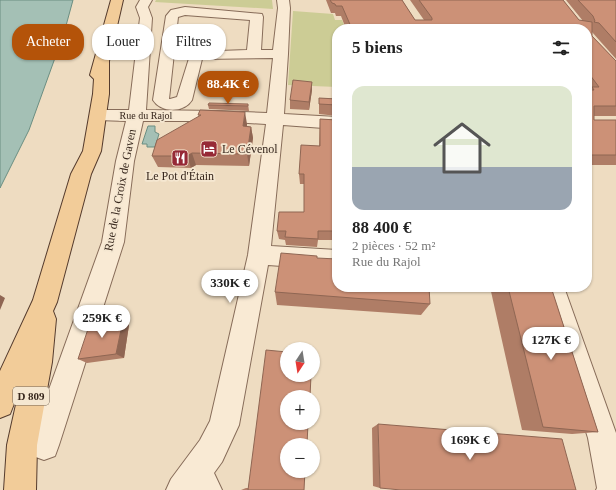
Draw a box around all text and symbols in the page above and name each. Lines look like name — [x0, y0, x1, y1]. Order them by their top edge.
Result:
chip: Acheter — [12, 24, 84, 60]
chip: Louer — [92, 24, 154, 60]
chip: Filtres — [162, 24, 226, 60]
icon: filters — [550, 37, 572, 59]
text: 5 biens — [352, 38, 403, 57]
pin: 88.4K € — [191, 71, 265, 105]
text: 88.4K € — [207, 76, 249, 91]
street label: Rue du Rajol — [120, 110, 173, 121]
icon: home — [426, 112, 498, 184]
street label: Rue de la Croix de Gaven — [101, 128, 139, 252]
hotel icon: Le Cévenol — [199, 139, 219, 159]
place label: Le Cévenol — [222, 142, 278, 156]
restaurant icon: Le Pot d'Étain — [170, 148, 190, 168]
place label: Le Pot d'Étain — [146, 169, 214, 183]
text: 88 400 € — [352, 218, 412, 237]
text: 2 pièces · 52 m² — [352, 238, 435, 253]
text: Rue du Rajol — [352, 254, 421, 269]
pin: 330K € — [197, 270, 263, 304]
text: 330K € — [210, 275, 250, 290]
pin: 259K € — [69, 305, 135, 339]
text: 259K € — [82, 310, 122, 325]
pin: 127K € — [518, 327, 584, 361]
text: 127K € — [531, 332, 571, 347]
north arrow — [280, 342, 320, 382]
map controls — [280, 342, 320, 478]
road number: D 809 — [13, 387, 49, 405]
button: + — [280, 390, 320, 430]
pin: 169K € — [437, 427, 503, 461]
text: 169K € — [450, 432, 490, 447]
button: − — [280, 438, 320, 478]

